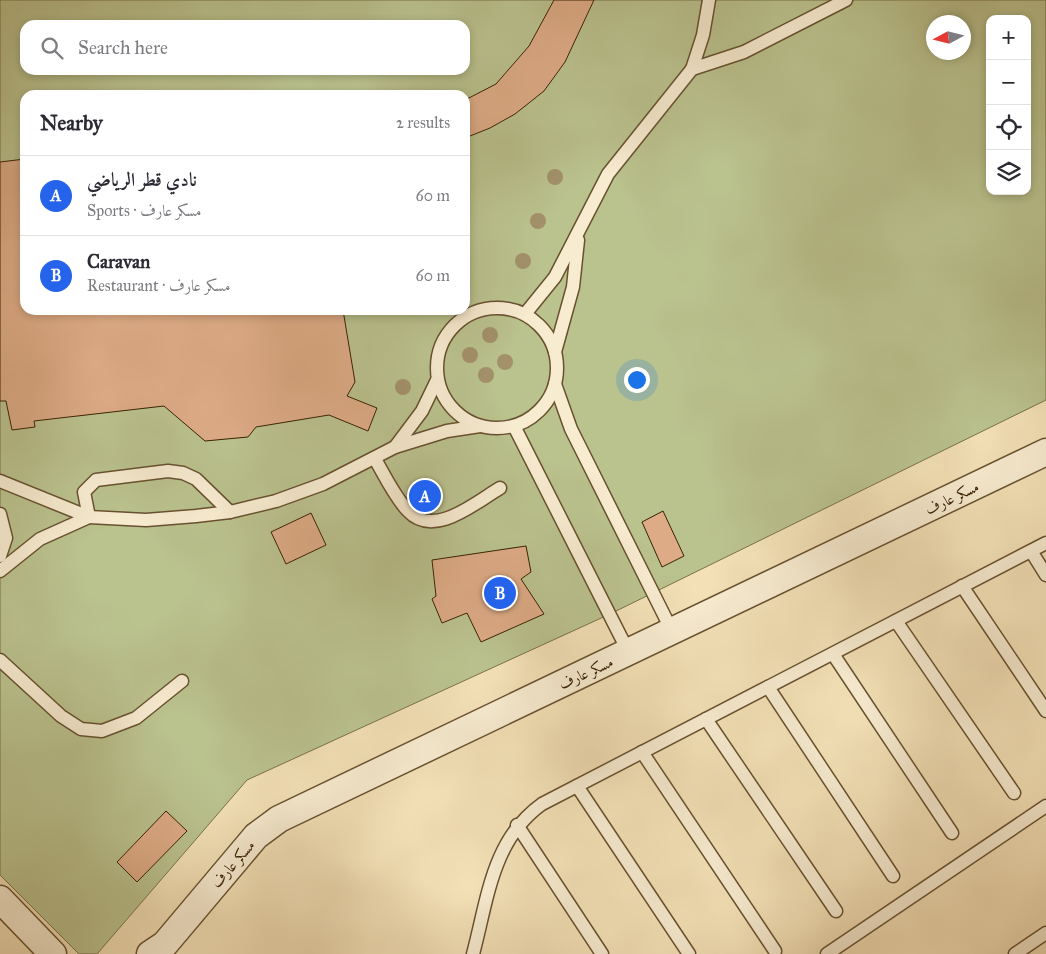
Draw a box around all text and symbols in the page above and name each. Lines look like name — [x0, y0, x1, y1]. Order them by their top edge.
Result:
north arrow — [926, 15, 971, 60]
map controls — [986, 15, 1031, 195]
button: + — [986, 15, 1031, 60]
search box — [20, 20, 470, 75]
icon: search — [38, 34, 66, 62]
text: Search here — [78, 36, 168, 59]
button: − — [986, 60, 1031, 105]
button: locate — [986, 105, 1031, 150]
text: Nearby — [40, 110, 103, 136]
text: 2 results — [396, 113, 450, 132]
button: layers — [986, 150, 1031, 195]
text: نادي قطر الرياضي — [87, 168, 197, 191]
text: A — [51, 186, 61, 205]
text: 60 m — [416, 186, 450, 205]
text: Sports · مسكر عارف — [87, 201, 202, 220]
text: Caravan — [87, 250, 150, 273]
text: B — [51, 266, 61, 285]
text: 60 m — [416, 266, 450, 285]
text: Restaurant · مسكر عارف — [87, 276, 230, 295]
your location — [624, 367, 650, 393]
pin: A — [409, 477, 441, 515]
street label: مسكر عارف — [922, 477, 982, 520]
pin: B — [484, 574, 516, 612]
street label: مسكر عارف — [556, 653, 616, 694]
street label: مسكر عارف — [207, 836, 259, 892]

